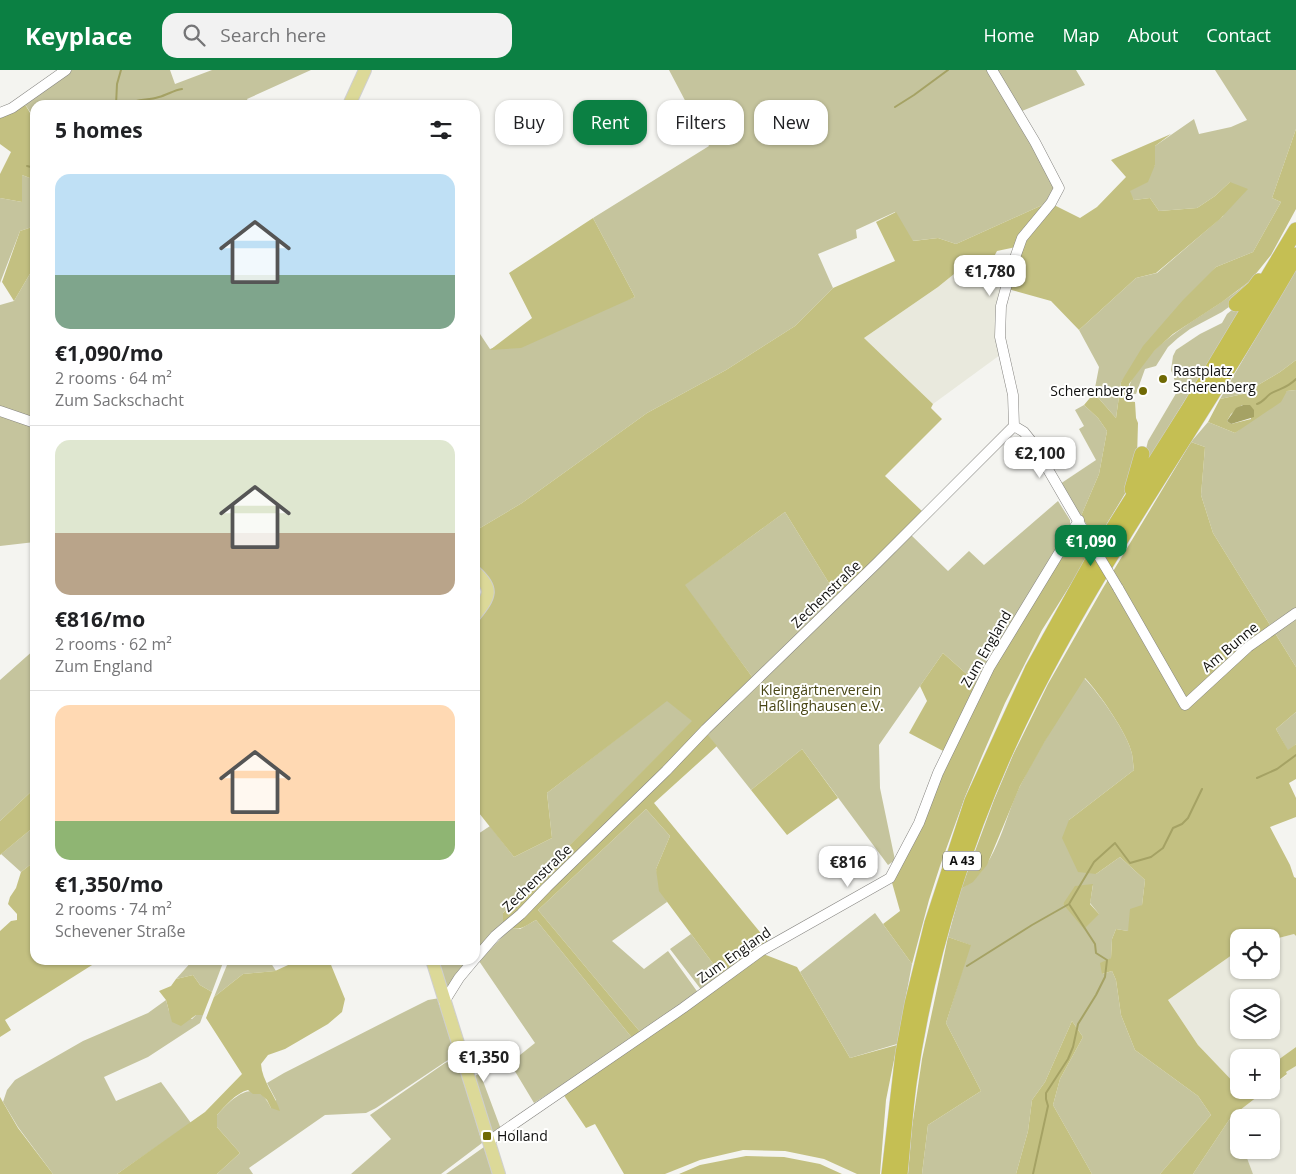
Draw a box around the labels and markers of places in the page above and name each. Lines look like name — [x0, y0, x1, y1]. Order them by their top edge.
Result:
pin: €1,780 — [949, 254, 1031, 297]
place label: Rastplatz Scherenberg — [1173, 361, 1256, 396]
marker: Rastplatz Scherenberg — [1157, 373, 1169, 385]
place label: Scherenberg — [1050, 381, 1133, 400]
marker: Scherenberg — [1137, 385, 1149, 397]
pin: €2,100 — [999, 436, 1081, 479]
pin: €1,090 — [1050, 524, 1132, 567]
pin: €816 — [818, 846, 878, 888]
pin: €1,350 — [443, 1040, 525, 1083]
place label: Holland — [497, 1126, 548, 1145]
marker: Holland — [481, 1130, 493, 1142]

